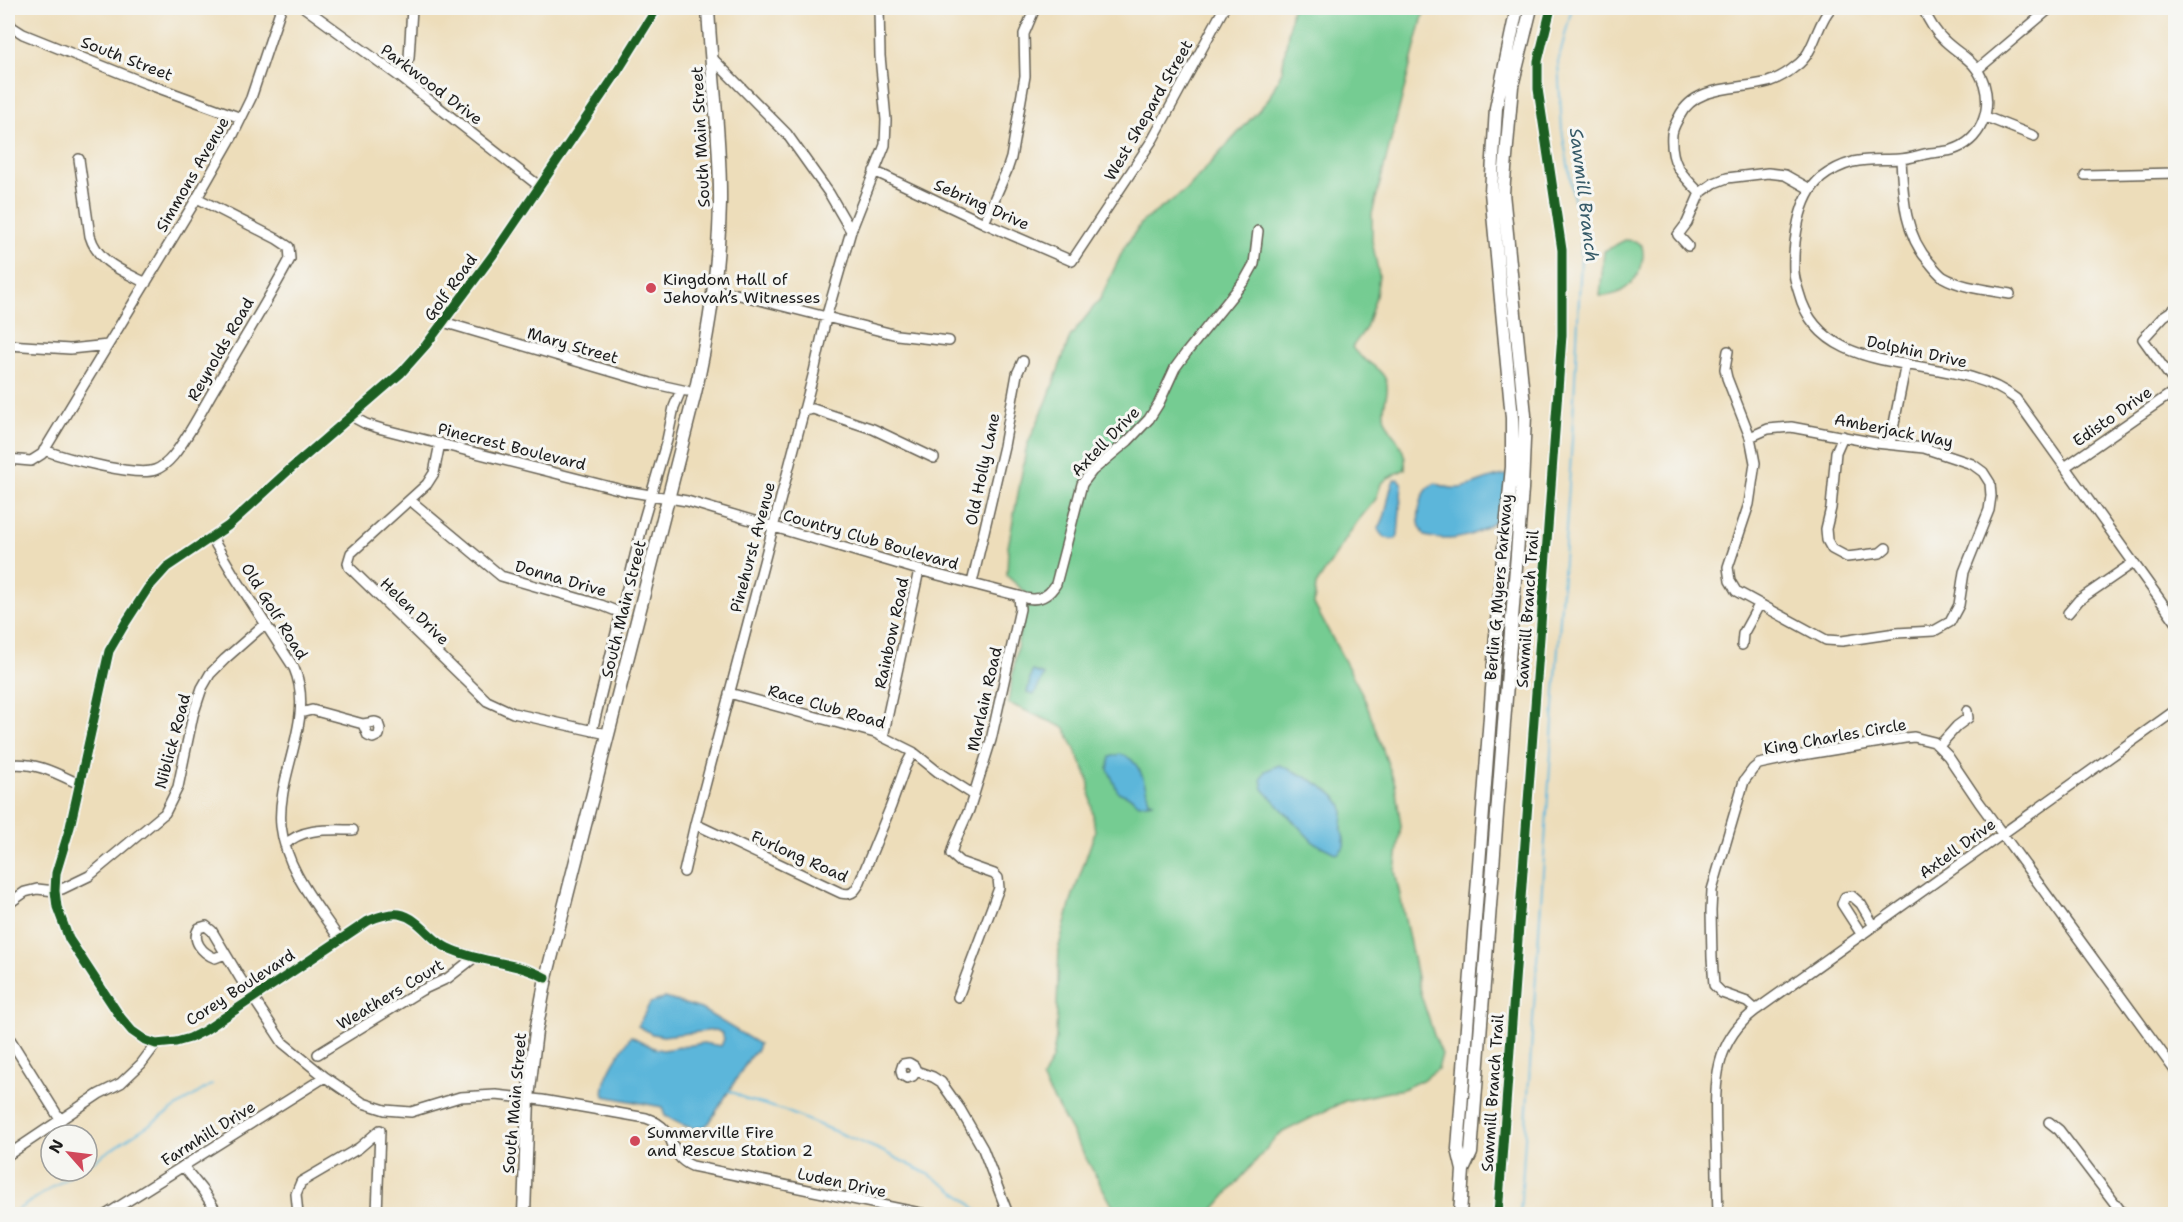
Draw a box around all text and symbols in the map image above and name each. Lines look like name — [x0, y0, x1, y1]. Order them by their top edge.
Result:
street label: South Street — [78, 31, 176, 86]
street label: West Shepard Street — [1099, 36, 1197, 185]
street label: Parkwood Drive — [377, 39, 487, 130]
street label: South Main Street — [686, 66, 715, 208]
street label: Simmons Avenue — [151, 113, 234, 236]
water label: Sawmill Branch — [1564, 127, 1604, 263]
street label: Sebring Drive — [931, 174, 1033, 235]
street label: Golf Road — [419, 250, 482, 325]
place label: Kingdom Hall of Jehovah’s Witnesses — [663, 269, 821, 308]
marker: Kingdom Hall of Jehovah’s Witnesses — [644, 281, 658, 295]
street label: Reynolds Road — [182, 294, 259, 405]
street label: Mary Street — [525, 322, 621, 369]
street label: Dolphin Drive — [1865, 331, 1969, 372]
street label: Edisto Drive — [2069, 381, 2156, 451]
street label: Axtell Drive — [1067, 402, 1144, 481]
street label: Amberjack Way — [1833, 409, 1955, 452]
street label: Old Holly Lane — [960, 411, 1005, 527]
street label: Pinecrest Boulevard — [435, 418, 588, 475]
street label: Pinehurst Avenue — [725, 480, 780, 615]
street label: Berlin G Myers Parkway — [1480, 493, 1517, 681]
street label: Country Club Boulevard — [781, 504, 961, 575]
street label: Sawmill Branch Trail — [1512, 529, 1544, 689]
street label: South Main Street — [596, 538, 651, 680]
street label: Donna Drive — [513, 555, 609, 602]
street label: Old Golf Road — [237, 559, 313, 663]
street label: Helen Drive — [376, 573, 454, 650]
street label: Rainbow Road — [869, 576, 914, 691]
street label: Marlain Road — [962, 645, 1007, 753]
street label: Race Club Road — [766, 680, 888, 733]
street label: Niblick Road — [150, 691, 195, 791]
street label: King Charles Circle — [1762, 714, 1908, 759]
street label: Axtell Drive — [1915, 814, 2000, 883]
street label: Furlong Road — [748, 826, 852, 887]
street label: Corey Boulevard — [182, 944, 299, 1031]
street label: Weathers Court — [333, 954, 448, 1035]
street label: Sawmill Branch Trail — [1477, 1013, 1509, 1173]
street label: South Main Street — [498, 1032, 531, 1174]
street label: Farmhill Drive — [157, 1096, 259, 1171]
place label: Summerville Fire and Rescue Station 2 — [647, 1122, 813, 1161]
north arrow — [39, 1123, 99, 1183]
marker: Summerville Fire and Rescue Station 2 — [628, 1134, 642, 1148]
text: N — [44, 1136, 68, 1157]
street label: Luden Drive — [795, 1163, 888, 1202]

